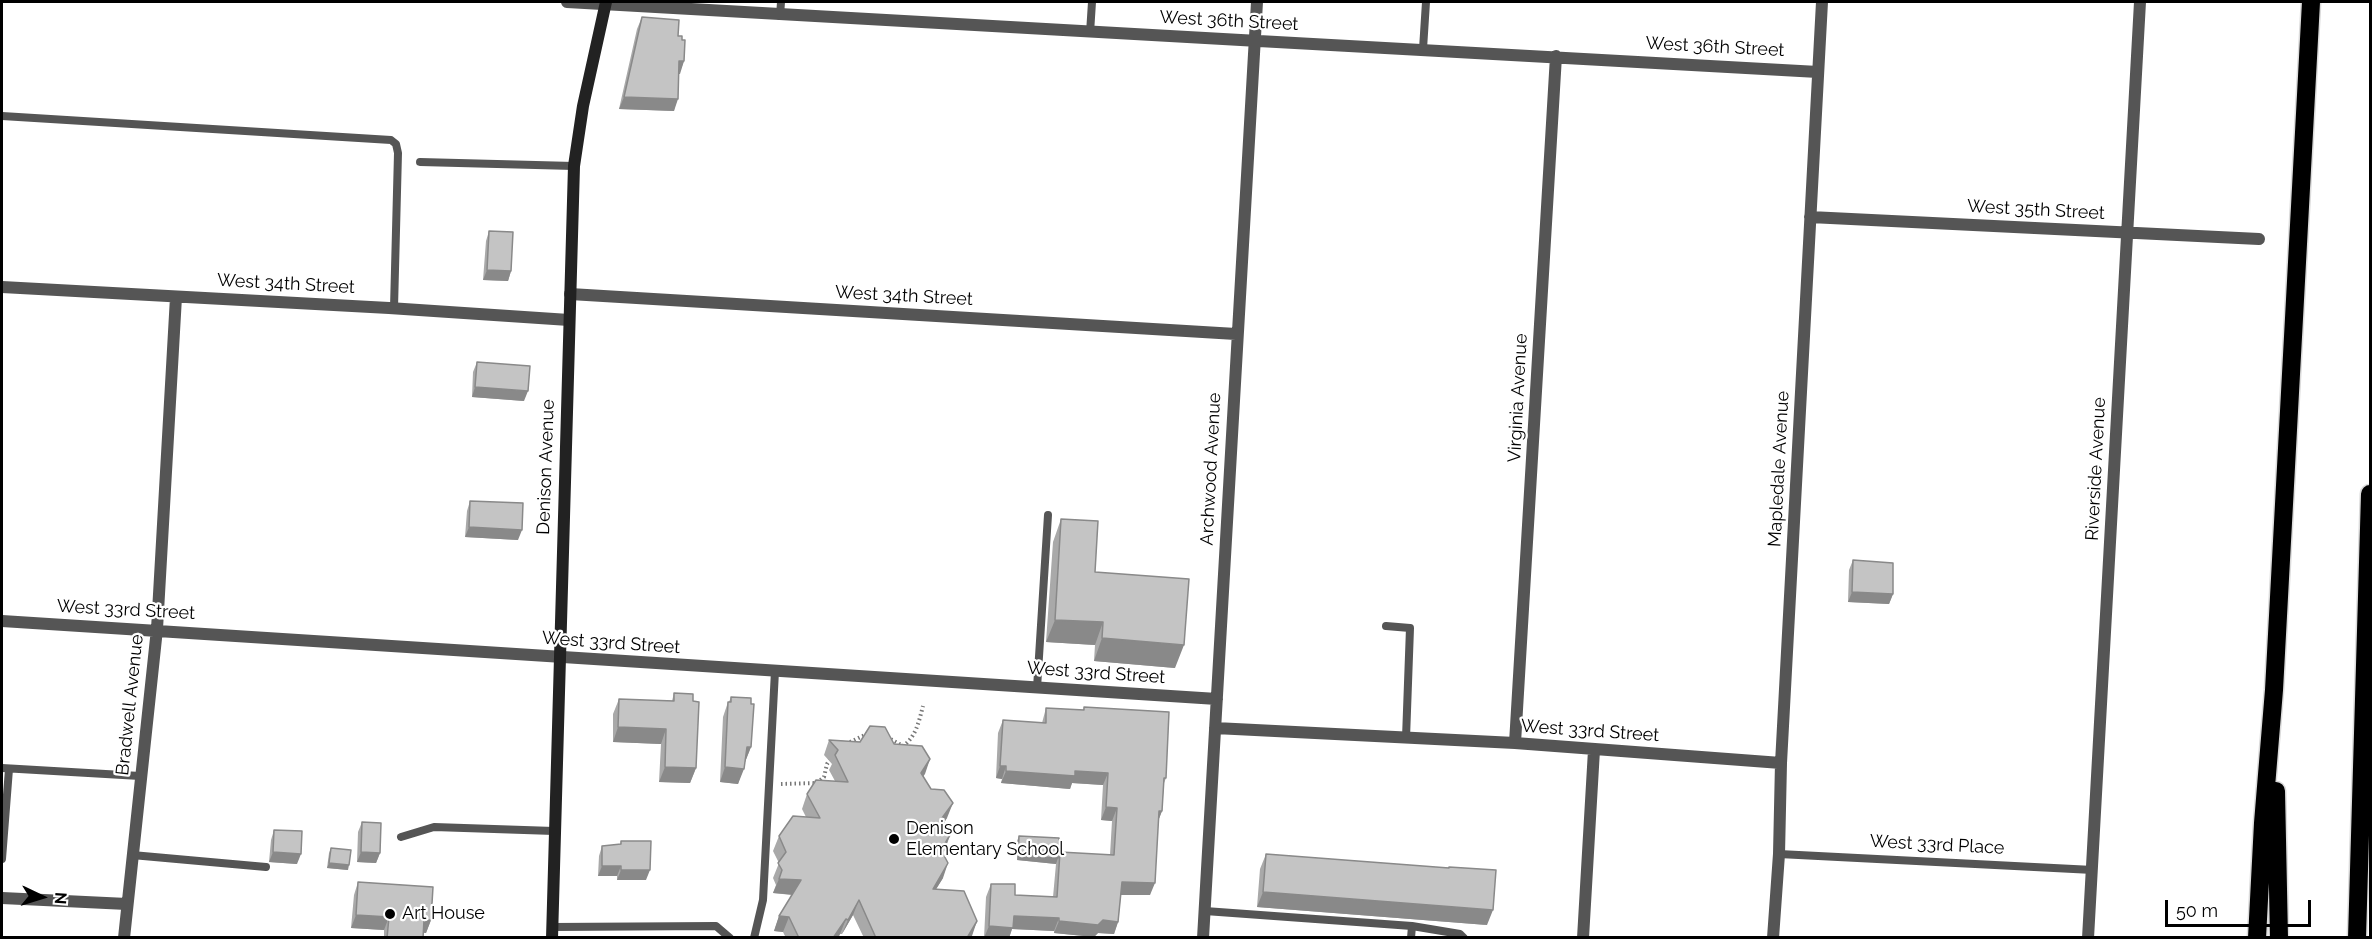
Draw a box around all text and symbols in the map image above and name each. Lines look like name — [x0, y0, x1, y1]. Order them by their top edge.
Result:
street label: West 36th Street — [1159, 7, 1299, 35]
street label: West 36th Street — [1645, 33, 1785, 61]
street label: West 35th Street — [1967, 196, 2105, 224]
street label: West 34th Street — [217, 270, 355, 298]
street label: West 34th Street — [835, 282, 973, 310]
street label: Virginia Avenue — [1504, 333, 1532, 463]
street label: Mapledale Avenue — [1764, 390, 1794, 548]
street label: Archwood Avenue — [1196, 392, 1226, 546]
street label: Riverside Avenue — [2081, 397, 2111, 541]
street label: Denison Avenue — [533, 399, 559, 535]
street label: West 33rd Street — [56, 596, 196, 624]
street label: West 33rd Street — [541, 627, 681, 659]
street label: Bradwell Avenue — [112, 633, 148, 777]
street label: West 33rd Street — [1026, 657, 1166, 689]
street label: West 33rd Street — [1520, 715, 1660, 747]
place label: Denison Elementary School — [906, 818, 1064, 860]
street label: West 33rd Place — [1869, 831, 2005, 859]
marker: Denison Elementary School — [887, 832, 901, 846]
north arrow — [12, 867, 72, 927]
scale bar — [2168, 888, 2314, 926]
text: N — [51, 892, 70, 905]
text: 50 m — [2176, 900, 2218, 921]
place label: Art House — [402, 903, 485, 925]
marker: Art House — [383, 907, 397, 921]

